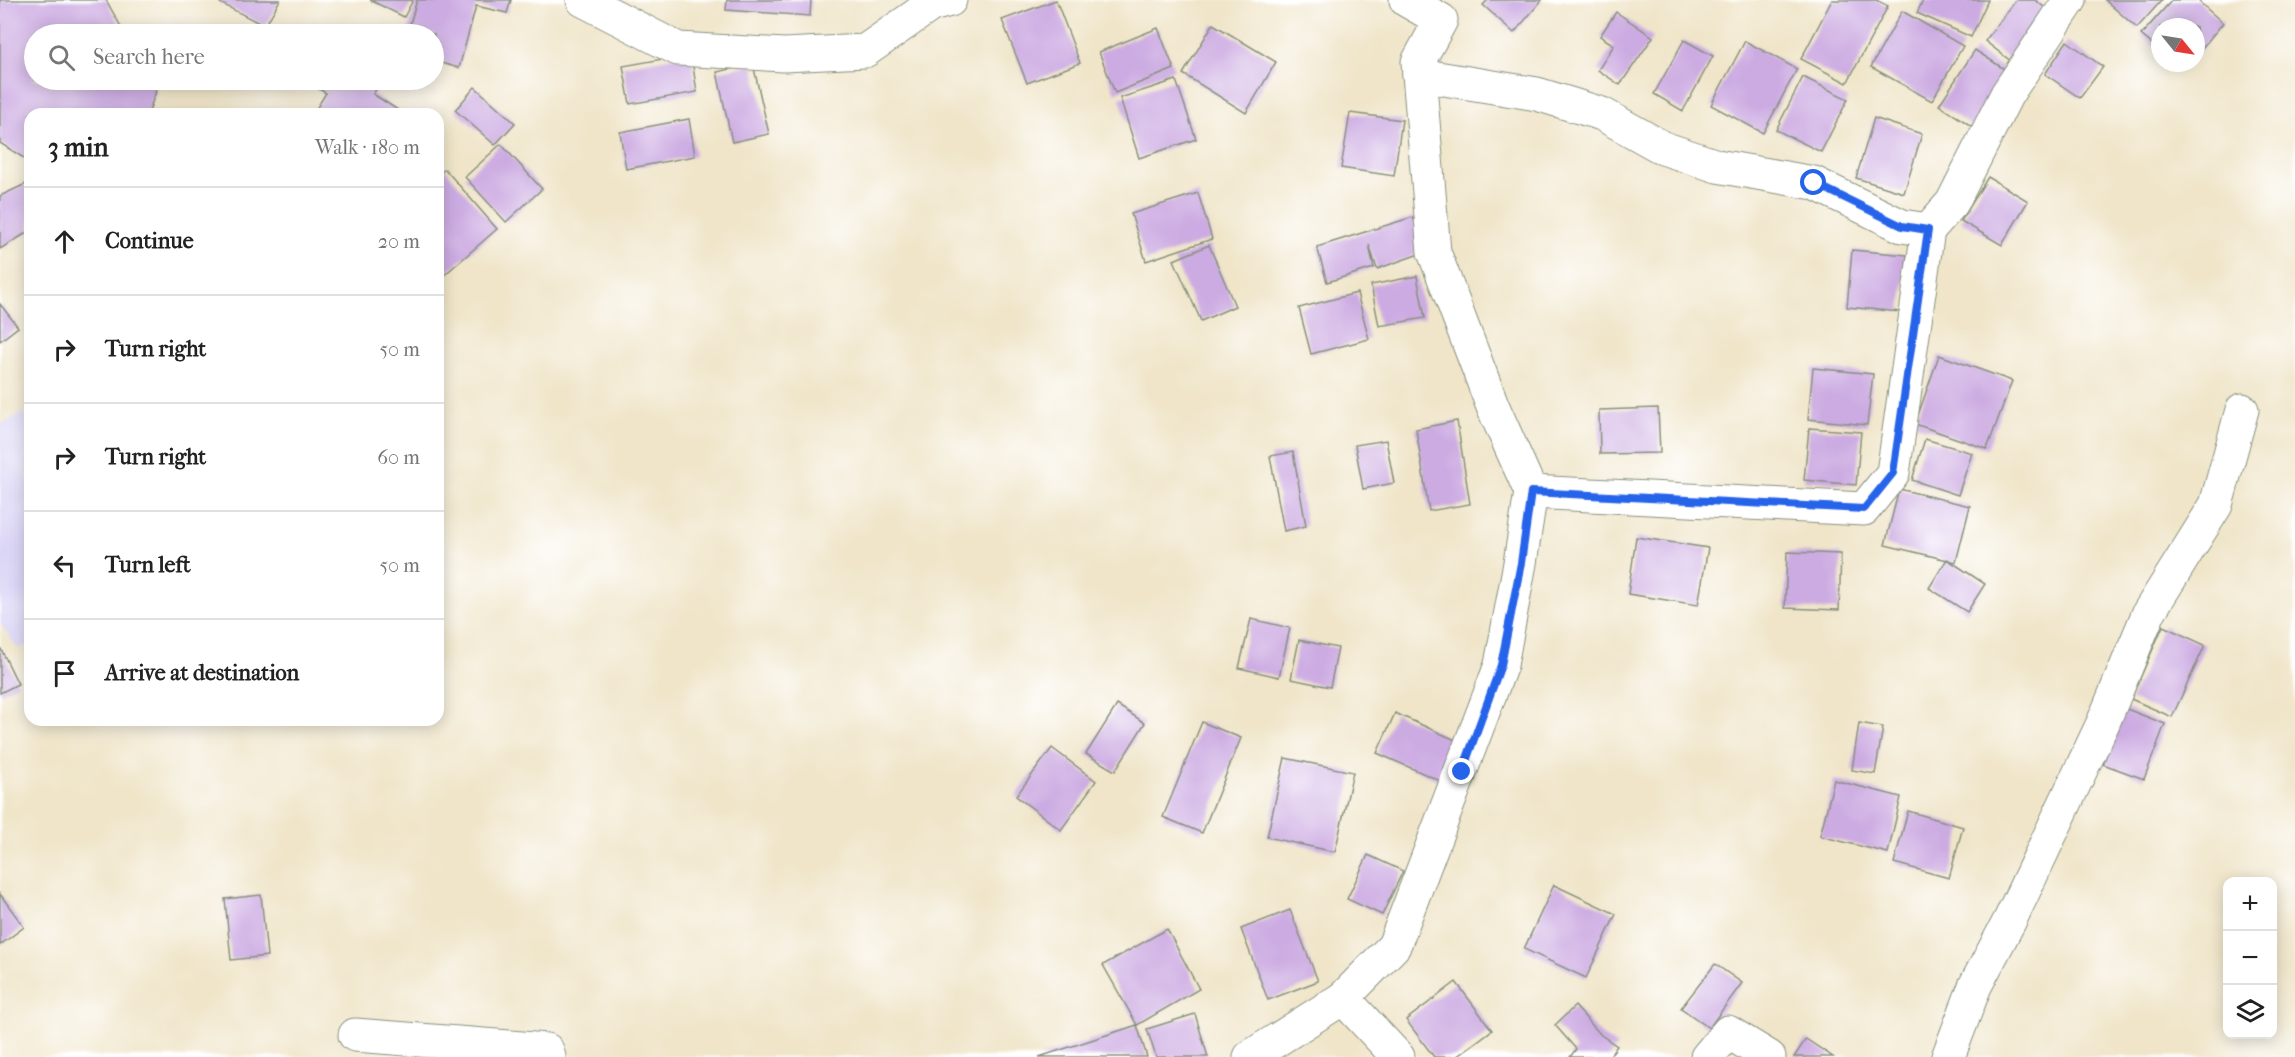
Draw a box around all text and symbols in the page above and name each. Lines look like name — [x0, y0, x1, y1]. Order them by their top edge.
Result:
north arrow — [2151, 18, 2205, 72]
search box — [24, 24, 444, 90]
icon: search — [45, 41, 78, 74]
text: Search here — [93, 44, 205, 70]
text: 3 min — [48, 132, 109, 163]
text: Walk · 180 m — [315, 136, 420, 159]
route start — [1800, 169, 1826, 195]
icon: ahead — [48, 225, 81, 258]
text: Continue — [105, 228, 194, 254]
text: 20 m — [378, 230, 420, 253]
icon: right — [48, 333, 81, 366]
text: Turn right — [105, 336, 206, 362]
text: 50 m — [379, 338, 420, 361]
icon: right — [48, 441, 81, 474]
text: Turn right — [105, 444, 206, 470]
text: 60 m — [377, 446, 420, 469]
icon: left — [48, 549, 81, 582]
text: Turn left — [105, 552, 191, 578]
text: 50 m — [379, 554, 420, 577]
icon: arrive — [48, 657, 81, 690]
text: Arrive at destination — [105, 660, 299, 686]
route end — [1448, 758, 1474, 784]
map controls — [2223, 877, 2277, 1039]
button: + — [2223, 877, 2277, 931]
button: − — [2223, 931, 2277, 985]
button: layers — [2223, 985, 2277, 1039]

